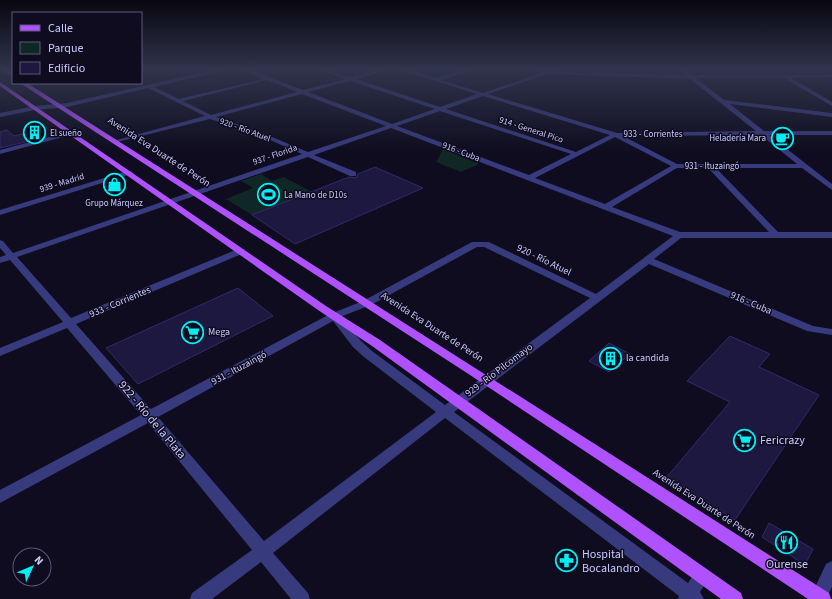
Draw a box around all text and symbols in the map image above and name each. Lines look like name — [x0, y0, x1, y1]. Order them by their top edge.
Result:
legend — [12, 12, 142, 84]
text: Calle — [48, 20, 73, 37]
text: Parque — [48, 40, 84, 57]
text: Edificio — [48, 60, 85, 77]
street label: 914 - General Pico — [497, 113, 565, 147]
street label: Avenida Eva Duarte de Perón — [105, 114, 213, 190]
street label: 920 - Río Atuel — [218, 115, 272, 145]
building icon: El sueño — [21, 120, 47, 146]
cafe icon: Heladería Mara — [769, 125, 795, 151]
place label: El sueño — [50, 127, 82, 140]
street label: 933 - Corrientes — [624, 128, 683, 141]
place label: Heladería Mara — [709, 132, 766, 145]
street label: 916 - Cuba — [440, 139, 482, 165]
street label: 937 - Florida — [251, 141, 299, 169]
street label: 931 - Ituzaingó — [685, 160, 739, 173]
street label: 939 - Madrid — [38, 170, 86, 196]
shop icon: Grupo Márquez — [101, 171, 127, 197]
sports icon: La Mano de D10s — [256, 182, 282, 208]
place label: La Mano de D10s — [284, 189, 347, 202]
place label: Grupo Márquez — [85, 197, 143, 210]
street label: 920 - Río Atuel — [514, 241, 574, 279]
street label: 933 - Corrientes — [87, 283, 153, 321]
street label: 916 - Cuba — [728, 288, 774, 318]
street label: Avenida Eva Duarte de Perón — [378, 289, 486, 365]
supermarket icon: Mega — [179, 319, 205, 345]
place label: Mega — [208, 325, 230, 339]
street label: 929 - Río Pilcomayo — [462, 340, 536, 400]
building icon: la candida — [597, 345, 623, 371]
street label: 931 - Ituzaingó — [209, 348, 269, 388]
place label: la candida — [626, 351, 669, 365]
street label: 922 - Río de la Plata — [114, 377, 190, 463]
supermarket icon: Fericrazy — [731, 427, 757, 453]
place label: Fericrazy — [760, 432, 805, 449]
street label: Avenida Eva Duarte de Perón — [650, 466, 758, 542]
restaurant icon: Ourense — [774, 530, 800, 556]
place label: Hospital Bocalandro — [582, 546, 640, 577]
north arrow — [12, 547, 52, 587]
pharmacy icon: Hospital Bocalandro — [554, 548, 580, 574]
text: N — [31, 553, 47, 568]
place label: Ourense — [766, 556, 808, 573]

